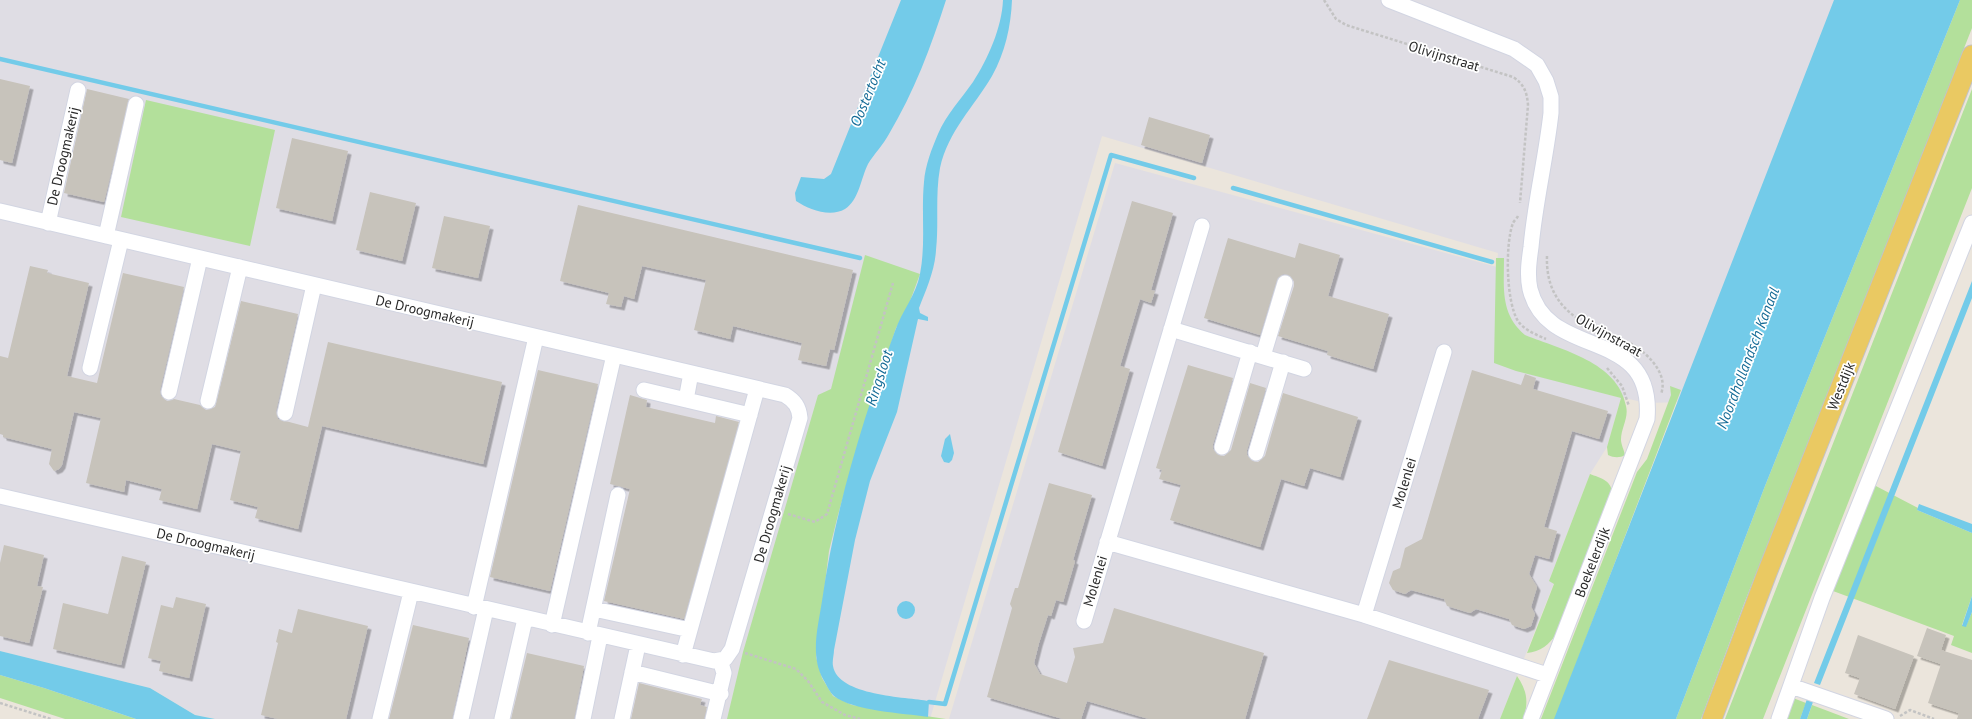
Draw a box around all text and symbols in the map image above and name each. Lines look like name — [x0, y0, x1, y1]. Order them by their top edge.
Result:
street label: Olivijnstraat — [1406, 37, 1482, 75]
water label: Oostertocht — [845, 55, 890, 129]
street label: De Droogmakerij — [43, 105, 83, 207]
water label: Noordhollandsch Kanaal — [1712, 285, 1783, 431]
street label: De Droogmakerij — [374, 291, 476, 331]
street label: Olivijnstraat — [1573, 309, 1646, 361]
water label: Ringsloot — [861, 346, 897, 408]
street label: Westdijk — [1823, 359, 1859, 413]
street label: Molenlei — [1388, 455, 1420, 511]
street label: De Droogmakerij — [749, 463, 795, 565]
street label: De Droogmakerij — [155, 524, 257, 564]
street label: Boekelerdijk — [1570, 524, 1614, 600]
street label: Molenlei — [1079, 553, 1111, 609]

